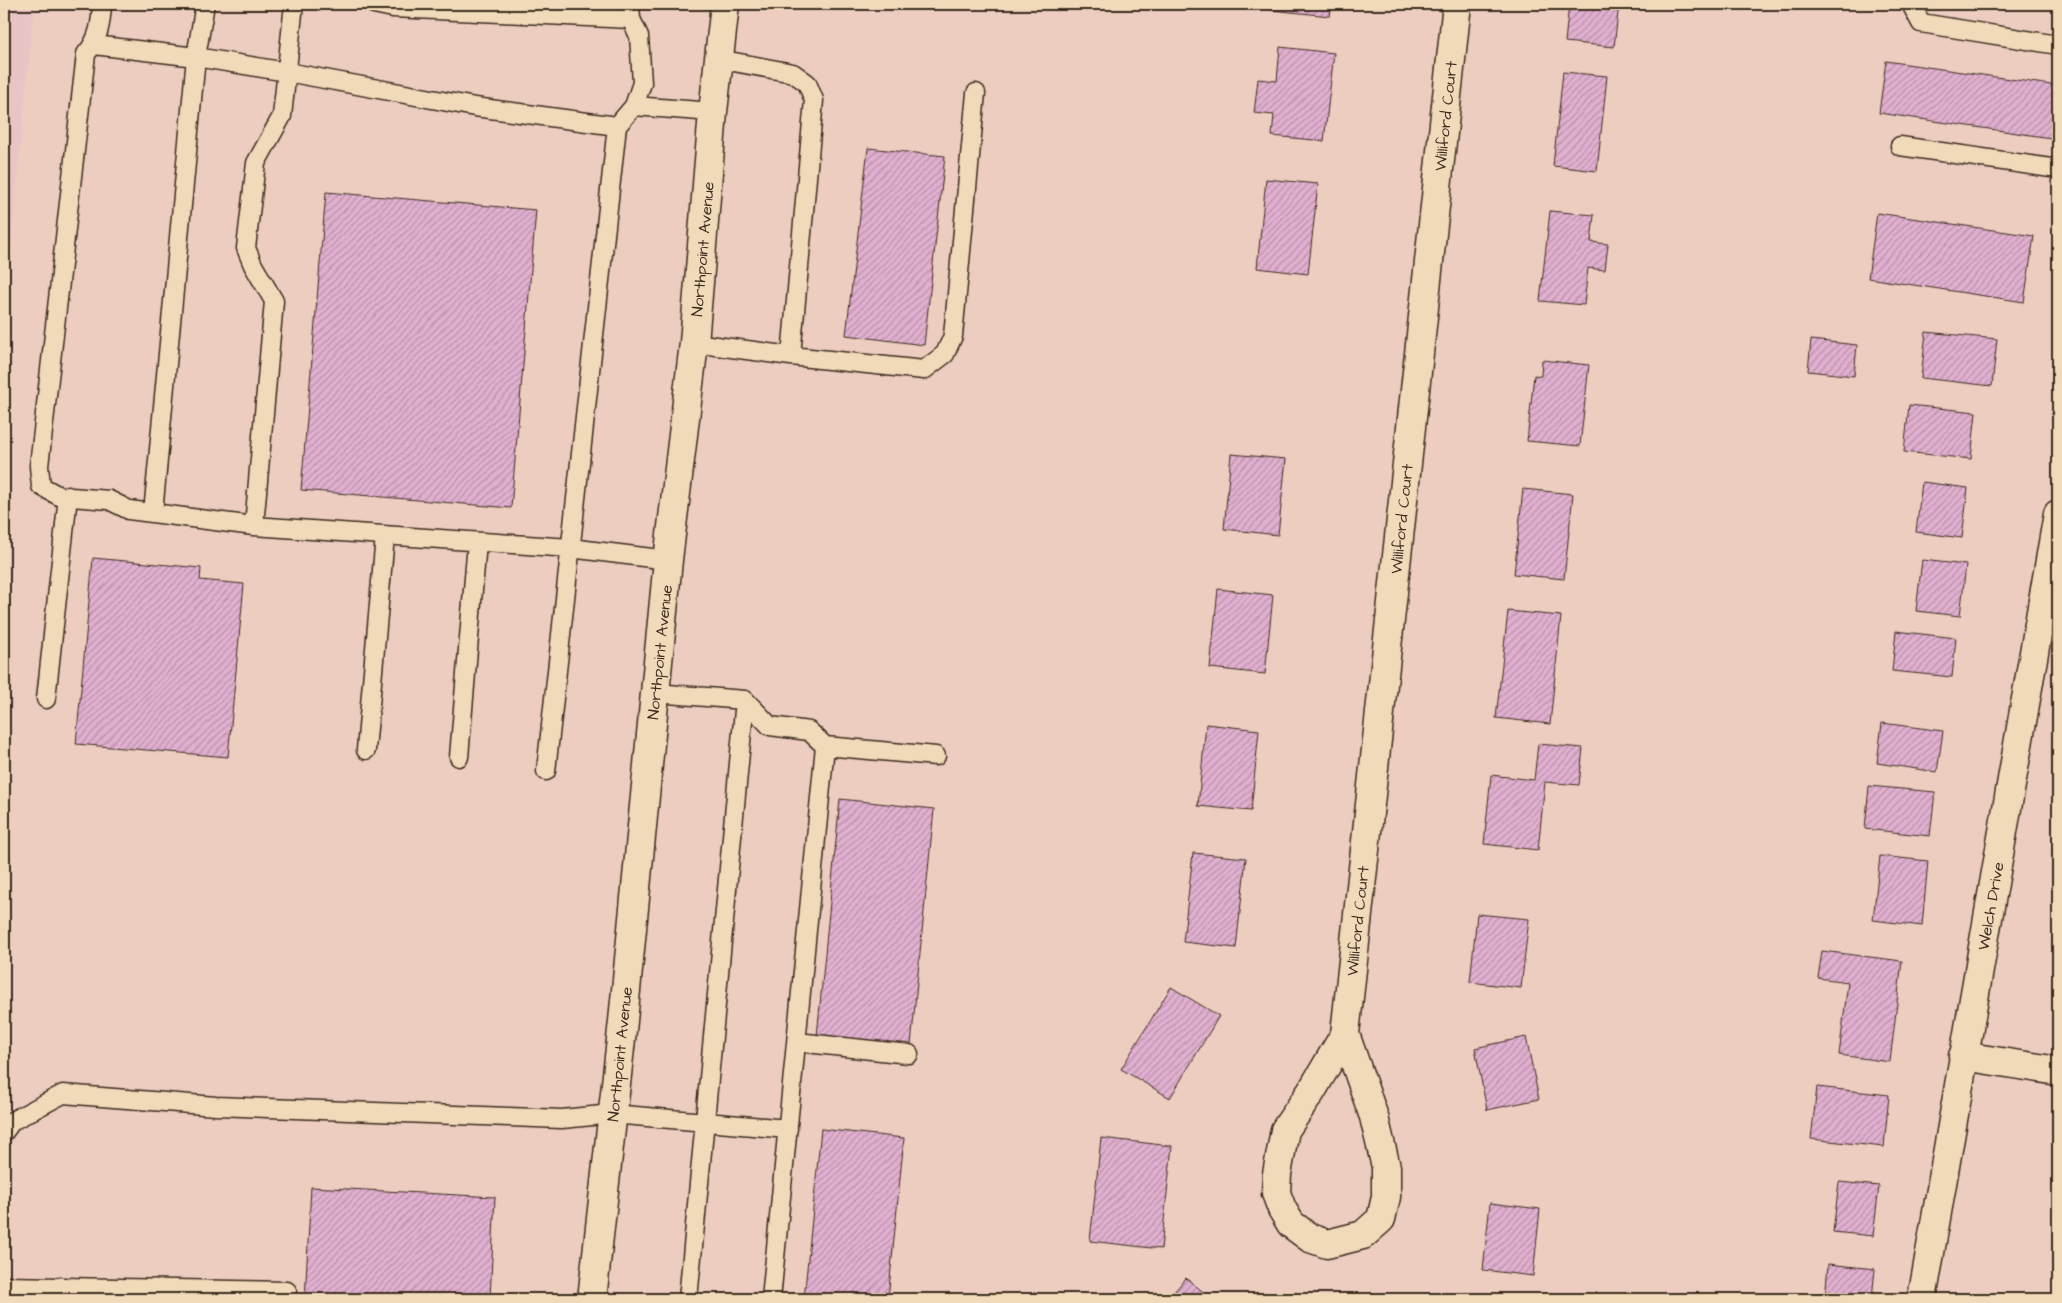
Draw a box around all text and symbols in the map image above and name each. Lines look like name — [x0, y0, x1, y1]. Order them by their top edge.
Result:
street label: Williford Court — [1429, 59, 1463, 172]
street label: Northpoint Avenue — [686, 180, 720, 318]
street label: Williford Court — [1385, 462, 1419, 575]
street label: Northpoint Avenue — [642, 583, 678, 721]
street label: Welch Drive — [1972, 860, 2010, 952]
street label: Williford Court — [1341, 864, 1375, 977]
street label: Northpoint Avenue — [602, 985, 638, 1123]

